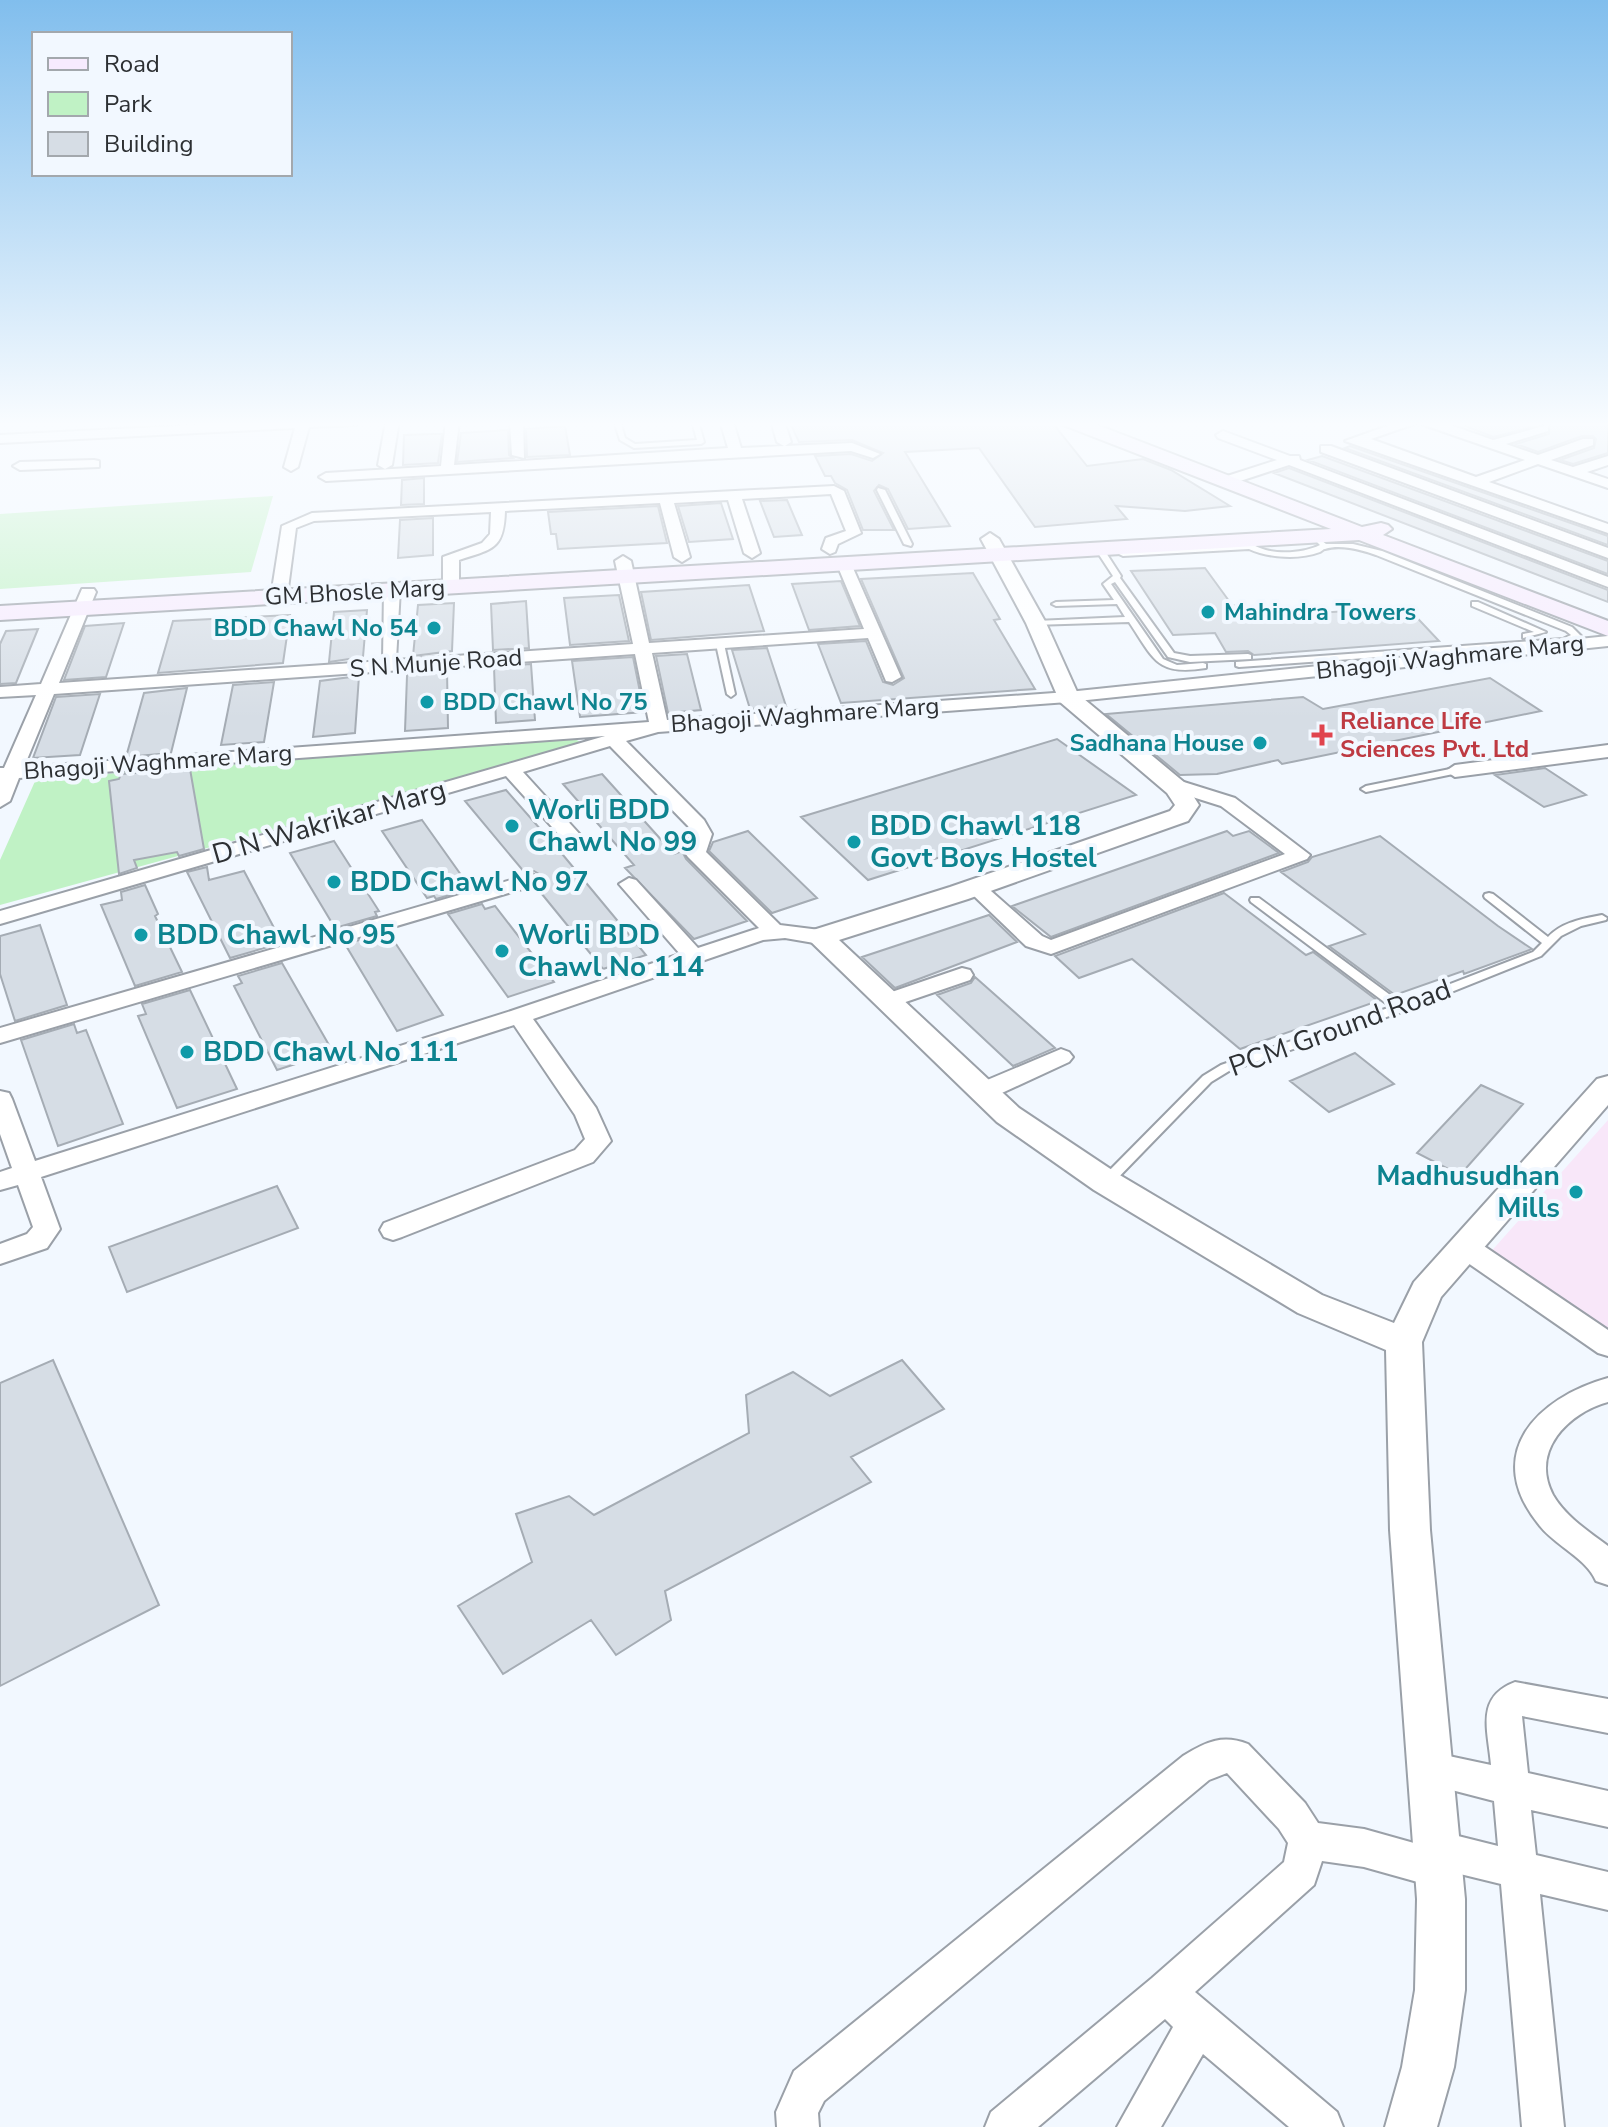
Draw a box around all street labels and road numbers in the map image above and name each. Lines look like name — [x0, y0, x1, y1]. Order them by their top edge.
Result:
street label: GM Bhosle Marg — [264, 571, 446, 613]
street label: Bhagoji Waghmare Marg — [1314, 627, 1586, 687]
street label: S N Munje Road — [349, 641, 523, 685]
street label: Bhagoji Waghmare Marg — [670, 690, 940, 740]
street label: Bhagoji Waghmare Marg — [23, 737, 293, 787]
street label: D N Wakrikar Marg — [208, 770, 450, 874]
street label: PCM Ground Road — [1224, 970, 1456, 1086]

